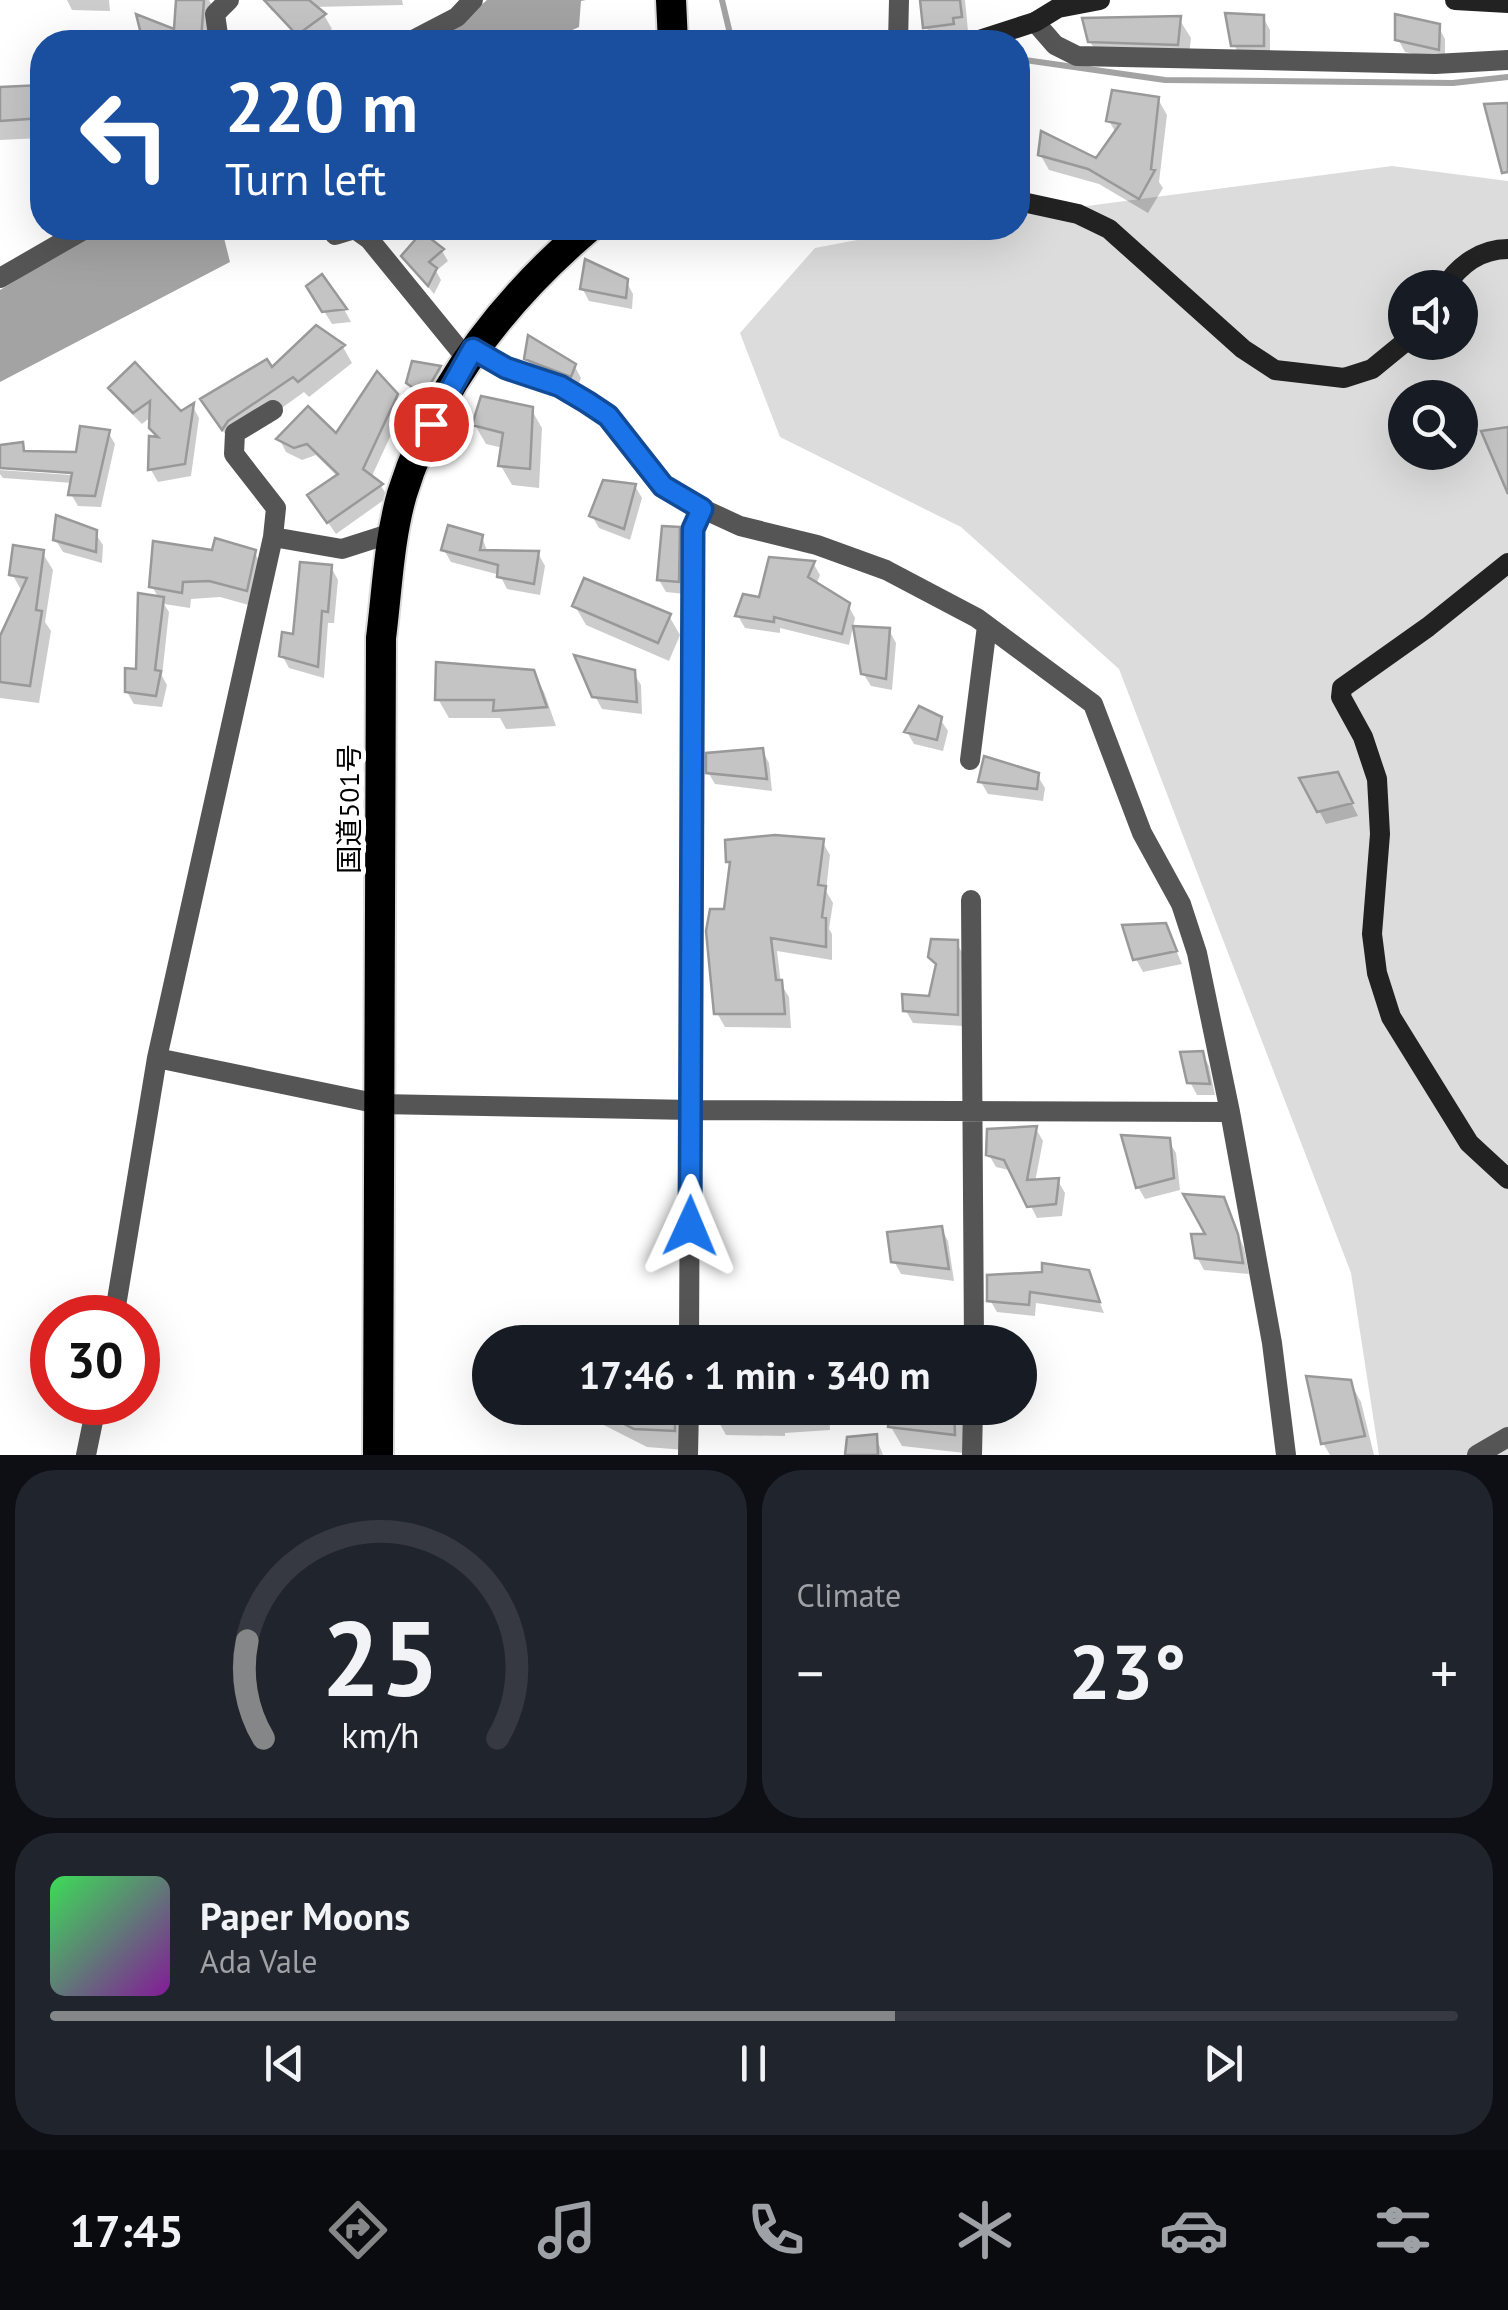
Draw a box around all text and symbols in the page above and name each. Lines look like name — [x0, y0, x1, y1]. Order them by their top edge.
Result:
text: 220 m — [225, 61, 418, 151]
icon: left — [60, 70, 190, 200]
text: Turn left — [225, 149, 386, 207]
map controls — [1388, 270, 1478, 470]
button: sound — [1388, 270, 1478, 360]
button: search — [1388, 380, 1478, 470]
pin — [389, 382, 474, 467]
icon: arrive — [404, 397, 459, 452]
street label: 国道501号 — [330, 744, 367, 874]
position arrow — [638, 1174, 742, 1278]
speed limit sign: 30 — [30, 1295, 160, 1425]
text: 17:46 · 1 min · 340 m — [579, 1350, 930, 1399]
text: Climate — [797, 1574, 901, 1616]
text: 25 — [322, 1590, 440, 1725]
text: 23° — [1068, 1623, 1186, 1720]
text: − — [797, 1637, 824, 1708]
text: + — [1430, 1637, 1458, 1708]
text: km/h — [342, 1712, 420, 1758]
text: Paper Moons — [200, 1891, 410, 1940]
text: Ada Vale — [200, 1940, 317, 1982]
icon: previous — [257, 2036, 312, 2091]
icon: pause — [726, 2036, 781, 2091]
icon: next — [1196, 2036, 1251, 2091]
icon: directions — [323, 2195, 393, 2265]
icon: music — [532, 2195, 602, 2265]
icon: phone — [741, 2195, 811, 2265]
icon: climate — [950, 2195, 1020, 2265]
icon: car — [1159, 2195, 1229, 2265]
icon: filters — [1368, 2195, 1438, 2265]
text: 17:45 — [70, 2201, 184, 2259]

